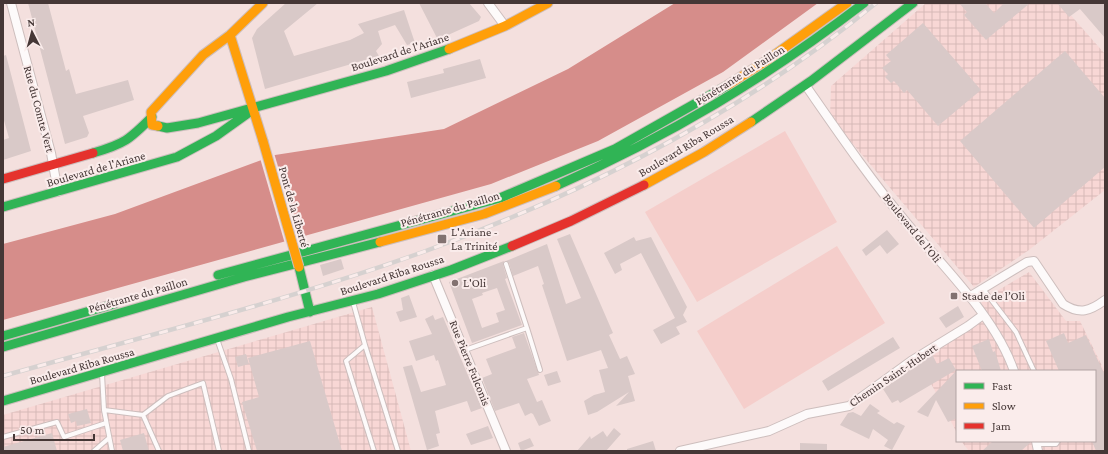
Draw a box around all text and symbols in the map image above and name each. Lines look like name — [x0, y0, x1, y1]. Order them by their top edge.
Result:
north arrow — [12, 12, 52, 52]
text: N — [27, 16, 36, 28]
street label: Boulevard de l'Ariane — [349, 30, 451, 74]
street label: Pénétrante du Paillon — [693, 42, 788, 108]
street label: Rue du Comte Vert — [21, 64, 58, 155]
street label: Boulevard Riba Roussa — [636, 112, 736, 180]
street label: Boulevard de l'Ariane — [45, 148, 147, 190]
street label: Pont de la Liberté — [276, 165, 312, 249]
street label: Pénétrante du Paillon — [399, 188, 502, 230]
street label: Boulevard de l'Oli — [880, 191, 944, 265]
place label: L'Ariane - La Trinité — [451, 225, 498, 253]
marker: L'Ariane - La Trinité — [436, 233, 448, 245]
street label: Boulevard Riba Roussa — [338, 251, 446, 298]
street label: Pénétrante du Paillon — [87, 274, 190, 316]
place label: L'Oli — [463, 276, 486, 290]
marker: L'Oli — [450, 278, 460, 288]
place label: Stade de l’Oli — [962, 289, 1025, 303]
marker: Stade de l’Oli — [949, 291, 959, 301]
street label: Rue Pierre Fulconis — [446, 318, 494, 408]
street label: Chemin Saint-Hubert — [846, 340, 941, 410]
street label: Boulevard Riba Roussa — [28, 344, 136, 388]
legend — [956, 370, 1096, 442]
text: Fast — [992, 379, 1013, 393]
text: Slow — [992, 399, 1016, 413]
scale bar — [14, 416, 94, 442]
text: Jam — [991, 419, 1011, 433]
text: 50 m — [20, 423, 45, 437]

